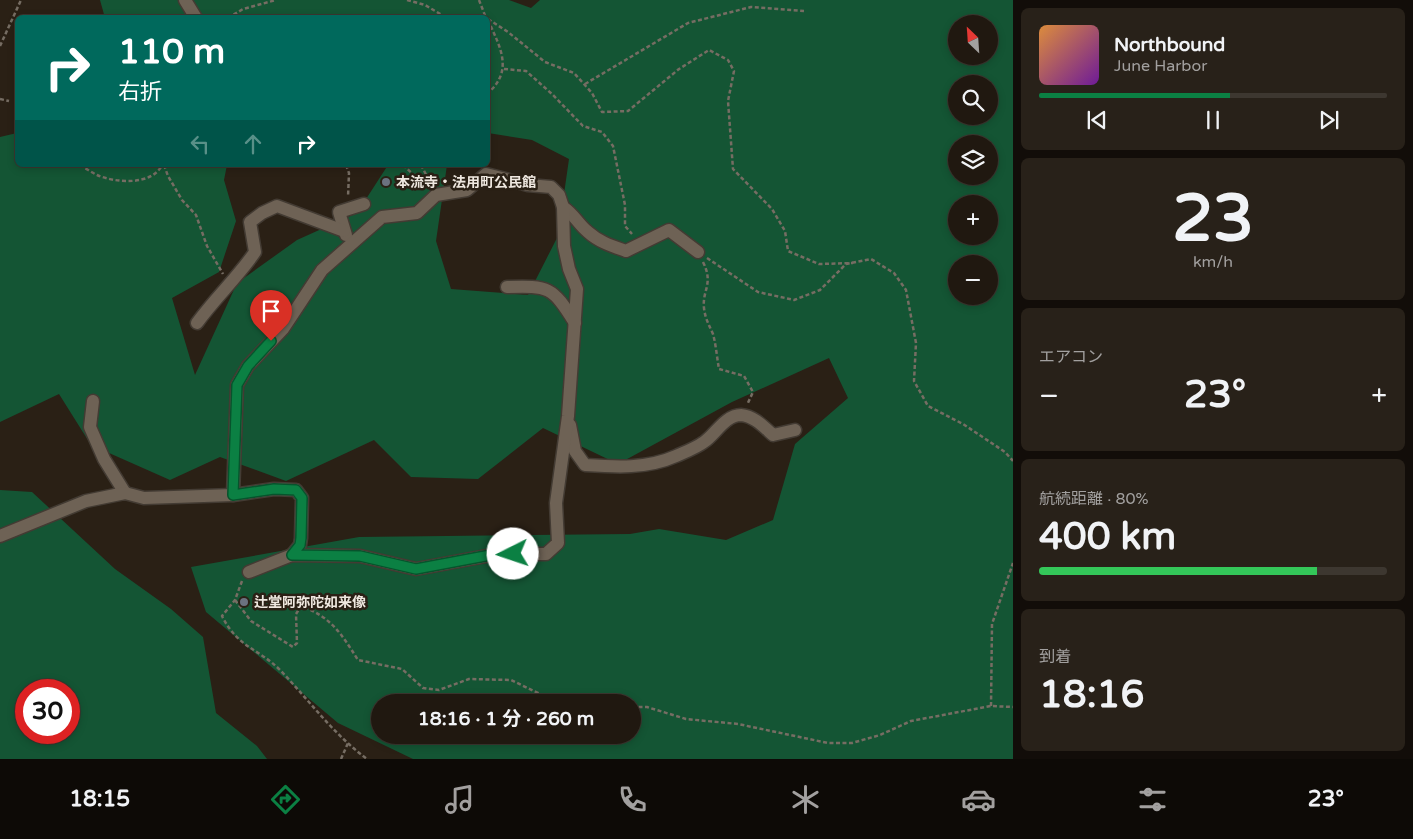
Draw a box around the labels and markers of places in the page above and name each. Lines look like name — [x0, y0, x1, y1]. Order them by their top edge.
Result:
place label: 本流寺・法用町公民館 — [396, 174, 536, 191]
marker: 本流寺・法用町公民館 — [380, 176, 392, 188]
pin — [250, 290, 292, 341]
place label: 辻堂阿弥陀如来像 — [254, 594, 366, 611]
marker: 辻堂阿弥陀如来像 — [238, 596, 250, 608]

